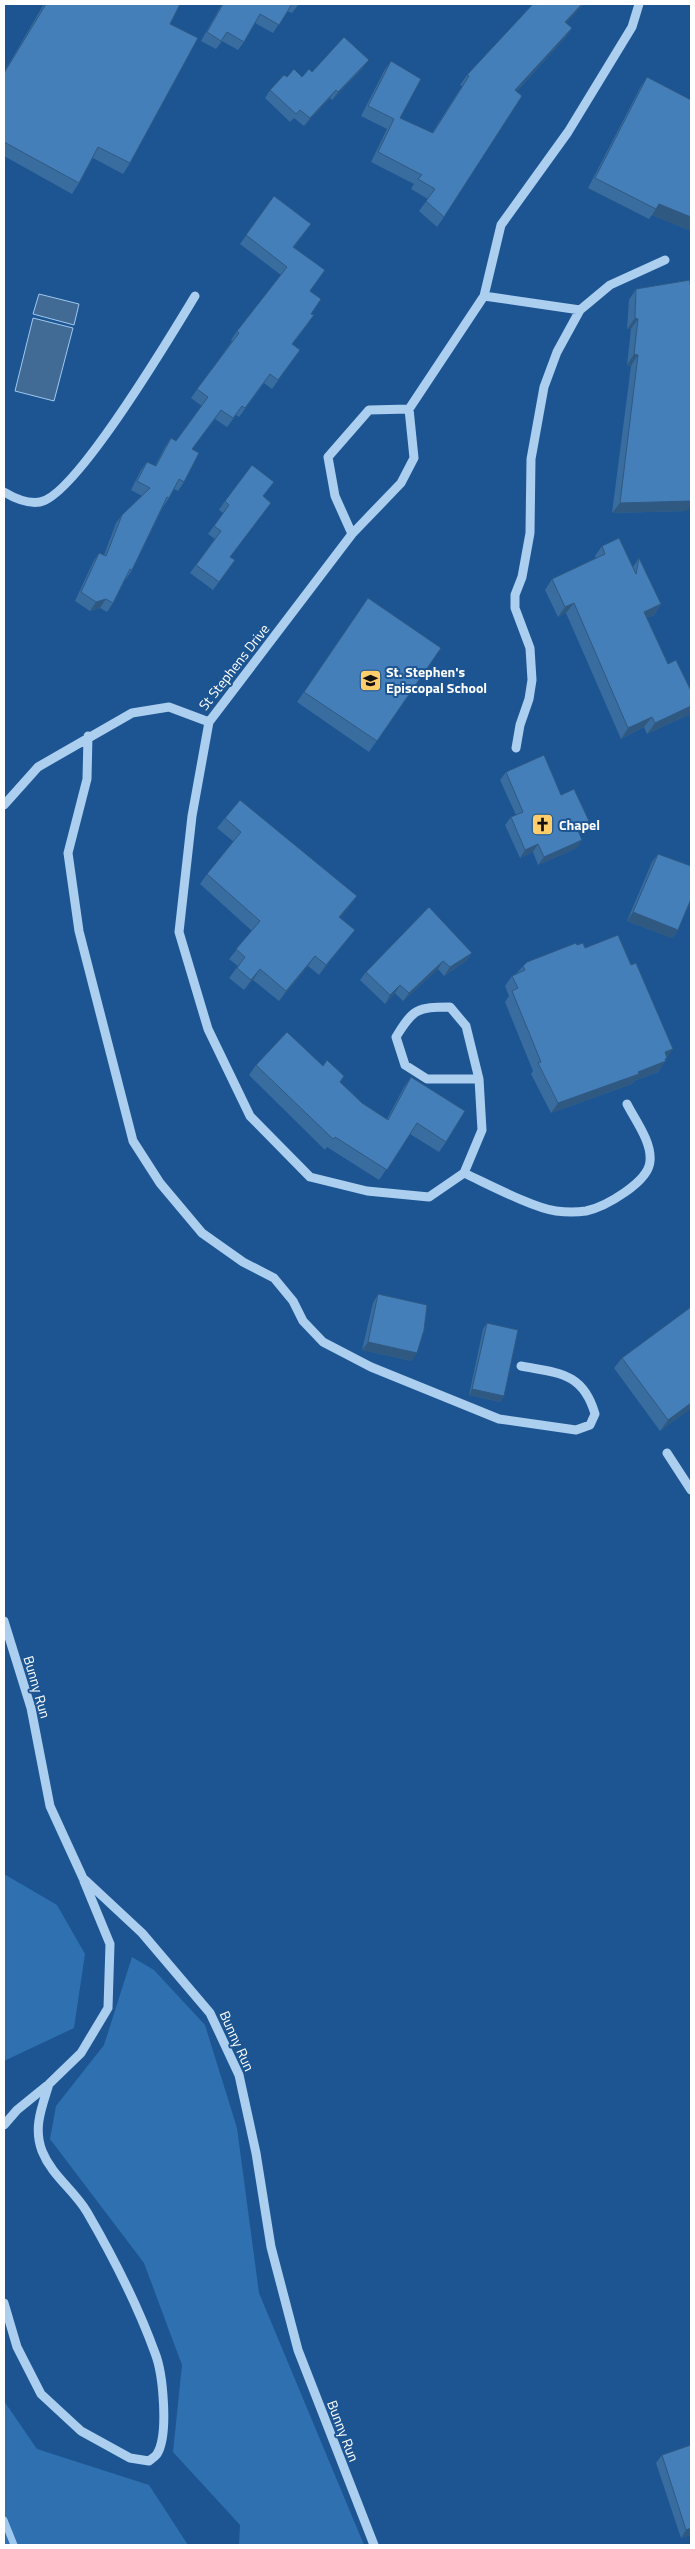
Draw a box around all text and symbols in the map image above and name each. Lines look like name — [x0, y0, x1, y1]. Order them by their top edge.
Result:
street label: St Stephens Drive — [193, 619, 274, 714]
place label: St. Stephen's Episcopal School — [386, 661, 487, 698]
school or university icon: St. Stephen's Episcopal School — [358, 668, 382, 692]
church icon: Chapel — [531, 813, 555, 837]
place label: Chapel — [559, 814, 600, 835]
street label: Bunny Run — [19, 1653, 56, 1721]
street label: Bunny Run — [215, 2007, 260, 2074]
street label: Bunny Run — [322, 2397, 365, 2465]

